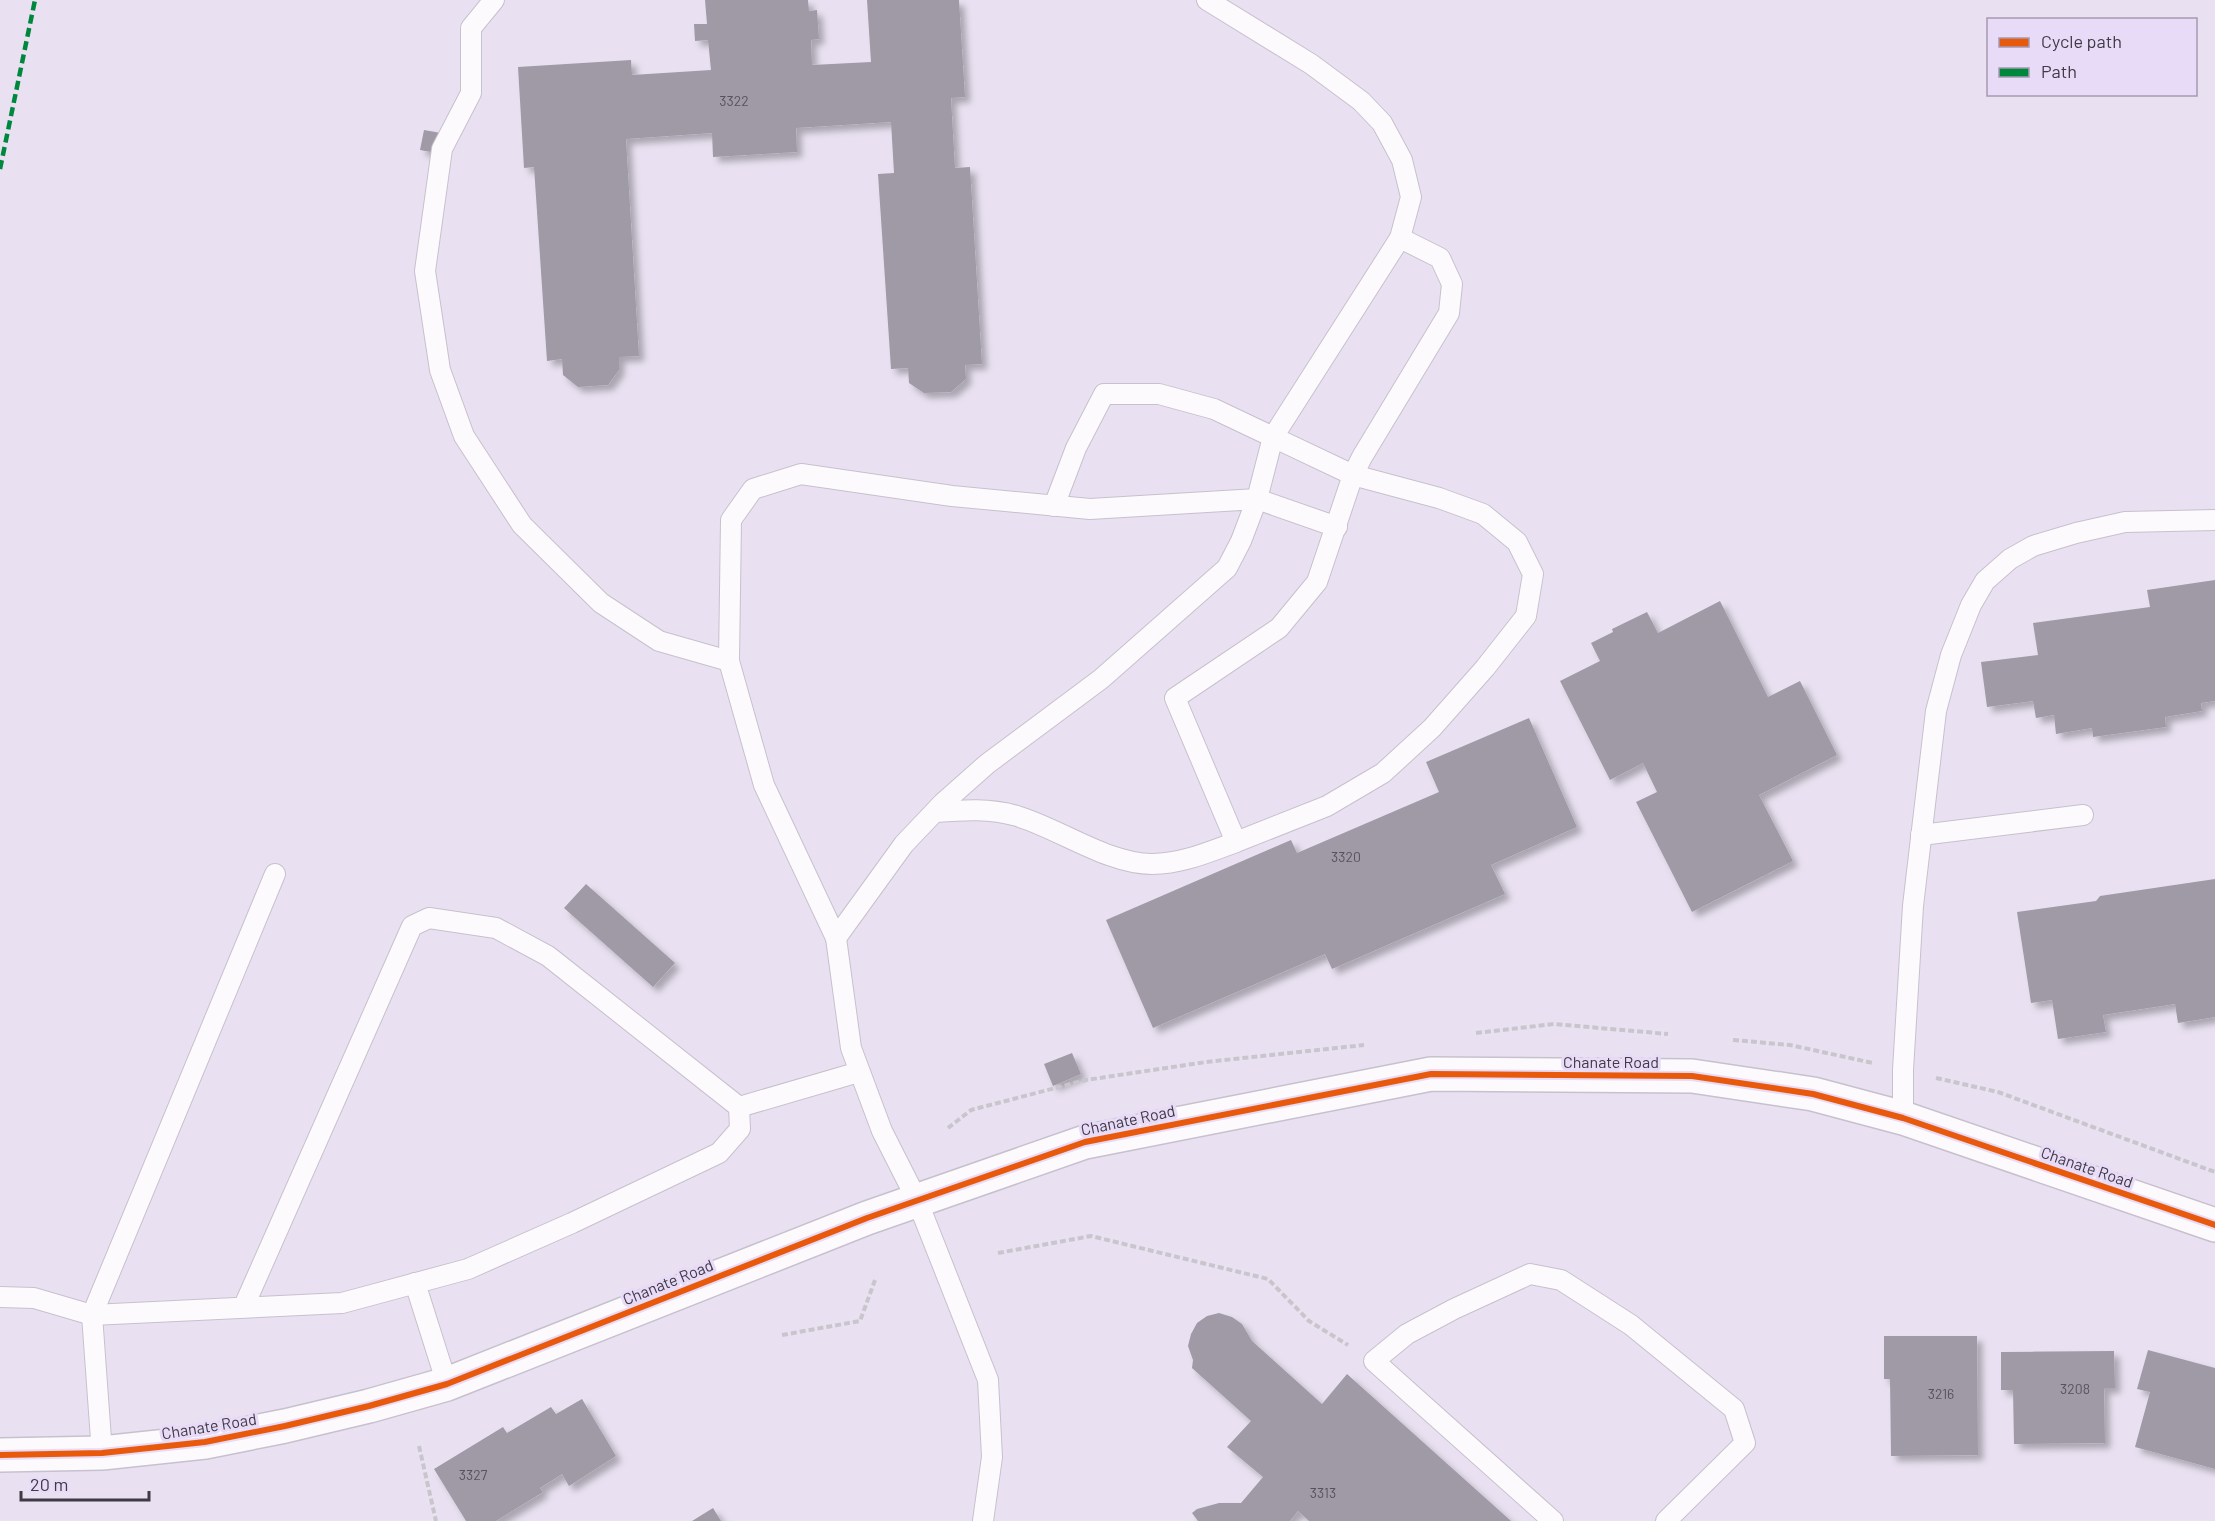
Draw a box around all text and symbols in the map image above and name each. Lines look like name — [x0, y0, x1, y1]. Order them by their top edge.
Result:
legend — [1987, 18, 2197, 96]
text: Cycle path — [2041, 30, 2122, 52]
text: Path — [2041, 60, 2077, 82]
house number: 3322 — [719, 92, 749, 109]
house number: 3320 — [1331, 848, 1361, 865]
street label: Chanate Road — [1563, 1052, 1659, 1071]
street label: Chanate Road — [1079, 1100, 1177, 1139]
street label: Chanate Road — [2039, 1142, 2136, 1191]
street label: Chanate Road — [620, 1255, 716, 1308]
house number: 3208 — [2060, 1380, 2090, 1397]
house number: 3216 — [1928, 1385, 1954, 1402]
street label: Chanate Road — [160, 1409, 258, 1442]
scale bar — [21, 1464, 148, 1502]
house number: 3327 — [459, 1466, 488, 1483]
text: 20 m — [30, 1473, 68, 1495]
house number: 3313 — [1310, 1484, 1336, 1501]

